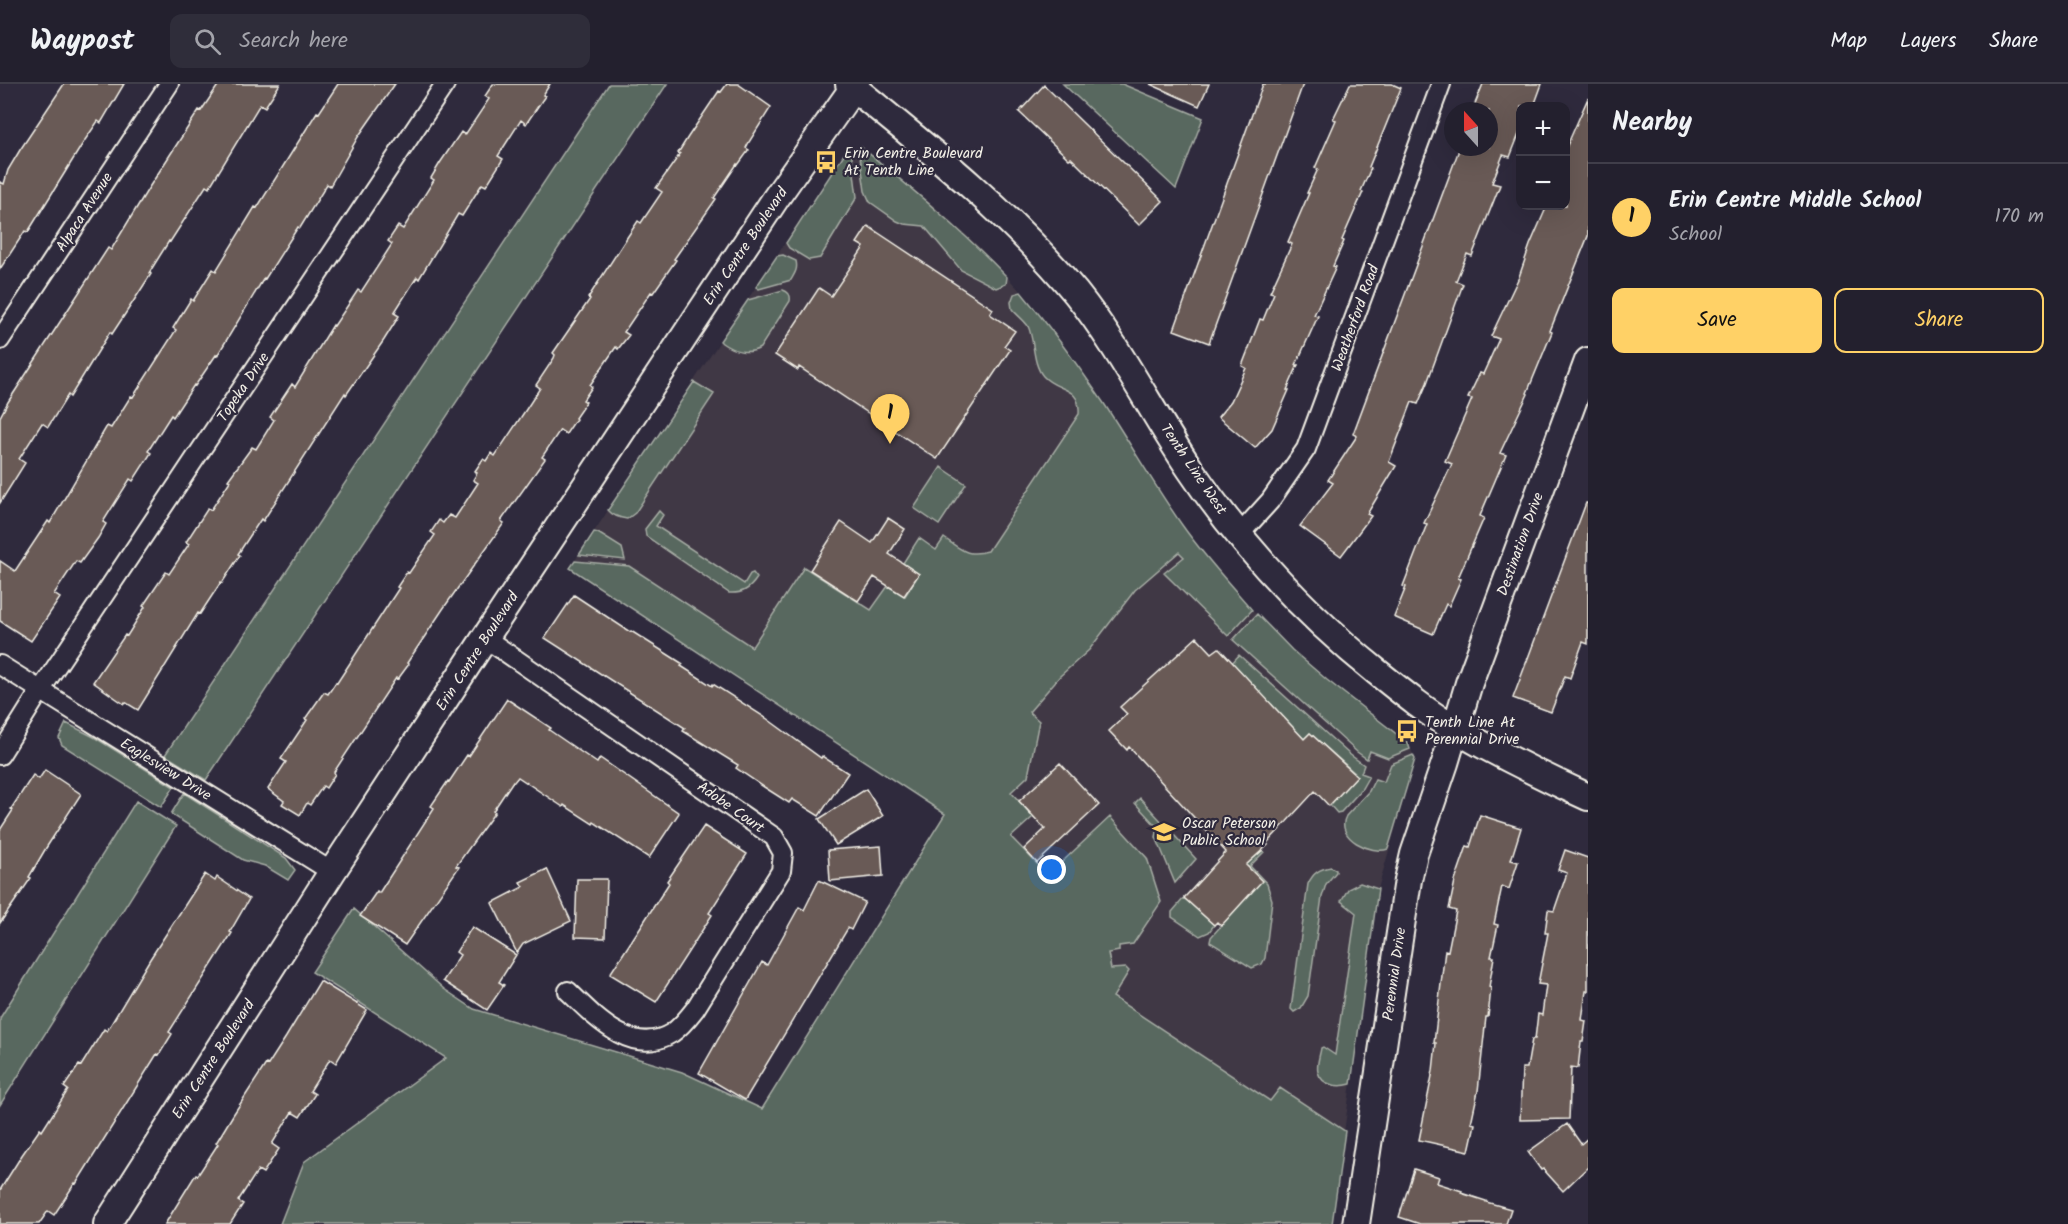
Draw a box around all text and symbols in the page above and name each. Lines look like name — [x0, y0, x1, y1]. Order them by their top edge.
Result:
search box — [170, 14, 590, 68]
text: Waypost — [30, 19, 134, 64]
text: Search here — [239, 24, 348, 59]
icon: search — [191, 25, 224, 58]
text: Map — [1830, 25, 1867, 58]
text: Layers — [1900, 25, 1956, 58]
text: Share — [1989, 25, 2038, 58]
north arrow — [1444, 102, 1498, 156]
map controls — [1516, 102, 1570, 210]
button: + — [1516, 102, 1570, 156]
text: Nearby — [1612, 102, 1692, 144]
place label: Erin Centre Boulevard At Tenth Line — [844, 142, 983, 183]
bus stop icon: Erin Centre Boulevard At Tenth Line — [813, 149, 839, 175]
button: − — [1516, 156, 1570, 210]
street label: Alpaca Avenue — [50, 168, 120, 257]
street label: Erin Centre Boulevard — [697, 182, 795, 311]
text: Erin Centre Middle School — [1669, 184, 1921, 219]
text: 1 — [1628, 201, 1635, 233]
text: 170 m — [1995, 201, 2044, 233]
text: School — [1669, 219, 1722, 251]
street label: Weatherford Road — [1325, 261, 1387, 375]
button: Save — [1612, 288, 1822, 353]
button: Share — [1834, 288, 2044, 353]
street label: Topeka Drive — [211, 347, 276, 427]
pin: 1 — [870, 394, 910, 444]
street label: Tenth Line West — [1154, 419, 1233, 520]
street label: Destination Drive — [1491, 489, 1551, 600]
street label: Erin Centre Boulevard — [430, 587, 526, 716]
place label: Tenth Line At Perennial Drive — [1425, 711, 1519, 752]
bus stop icon: Tenth Line At Perennial Drive — [1394, 718, 1420, 744]
street label: Eaglesview Drive — [115, 732, 216, 808]
street label: Adobe Court — [692, 776, 769, 840]
place label: Oscar Peterson Public School — [1182, 812, 1276, 853]
school or university icon: Oscar Peterson Public School — [1151, 819, 1177, 845]
your location — [1037, 855, 1066, 884]
street label: Perennial Drive — [1377, 926, 1413, 1022]
street label: Erin Centre Boulevard — [166, 995, 262, 1124]

